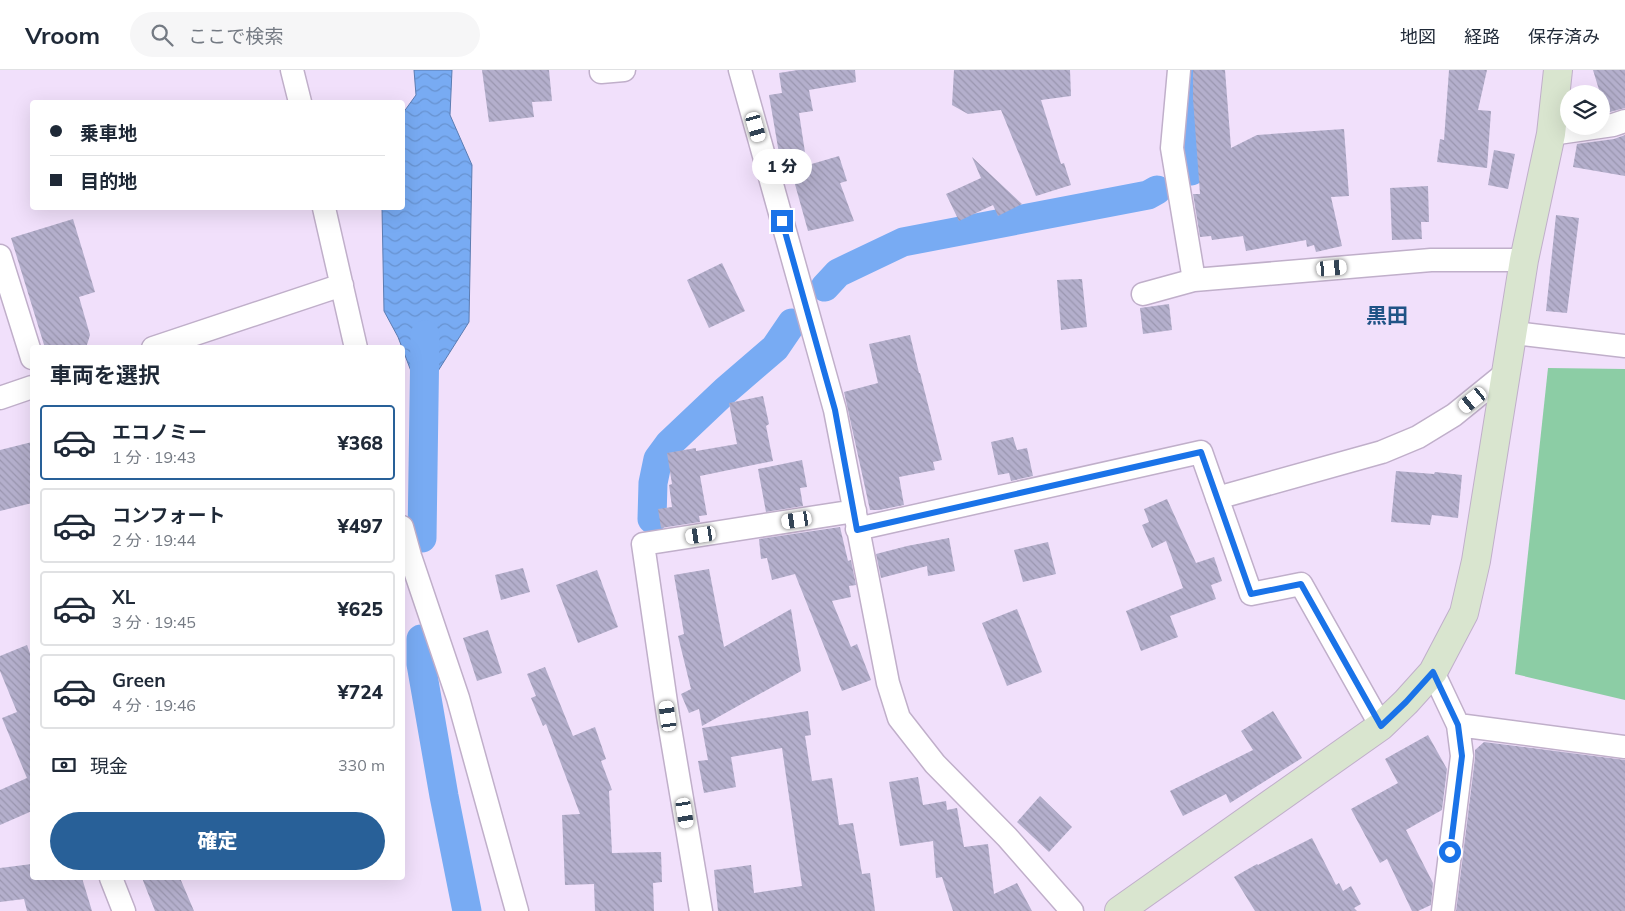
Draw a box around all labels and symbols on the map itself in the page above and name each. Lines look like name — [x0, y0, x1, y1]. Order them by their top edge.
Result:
car — [744, 111, 767, 143]
callout: 1 分 — [752, 148, 812, 184]
route end — [771, 210, 793, 232]
car — [1316, 259, 1347, 277]
district label: 黒田 — [1366, 302, 1408, 328]
car — [1456, 385, 1489, 415]
car — [781, 510, 812, 530]
car — [685, 525, 716, 545]
car — [658, 700, 677, 732]
car — [675, 797, 694, 829]
route start — [1439, 841, 1461, 863]

